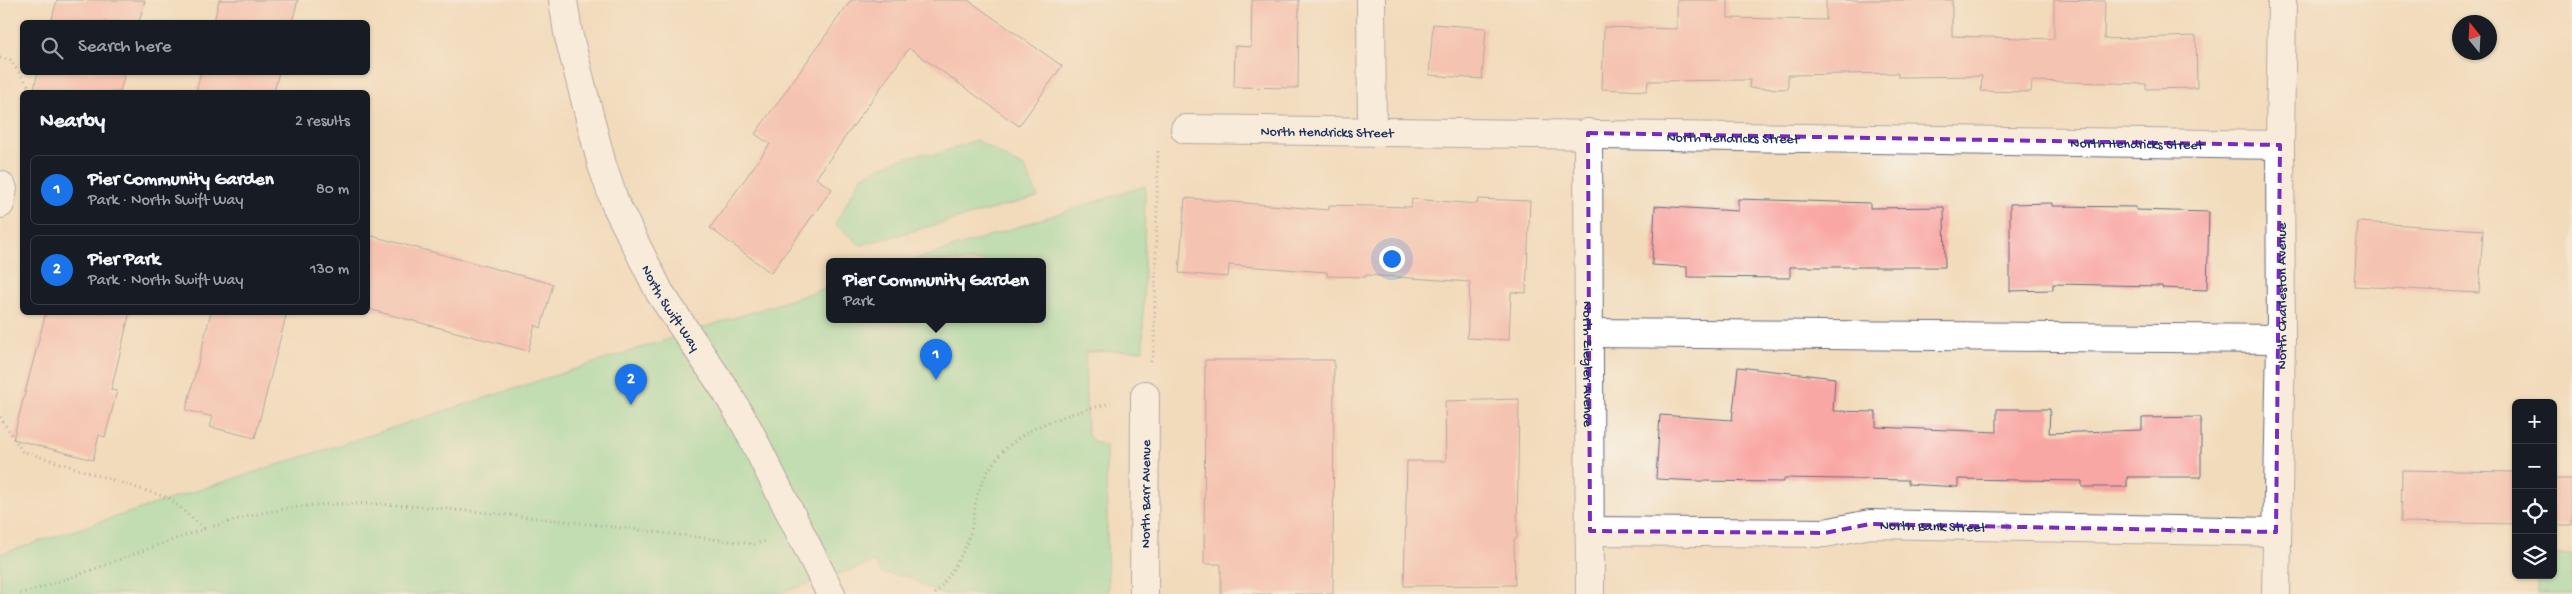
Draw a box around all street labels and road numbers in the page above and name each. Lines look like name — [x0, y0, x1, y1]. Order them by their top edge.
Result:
street label: North Hendricks Street — [1260, 124, 1395, 143]
street label: North Hendricks Street — [1666, 130, 1801, 149]
street label: North Hendricks Street — [2070, 136, 2205, 155]
street label: North Charleston Avenue — [2274, 222, 2292, 369]
street label: North Swift Way — [636, 263, 703, 355]
street label: North Ziegler Avenue — [1578, 301, 1595, 428]
street label: North Barr Avenue — [1138, 439, 1156, 548]
street label: North Bank Street — [1880, 518, 1988, 537]

